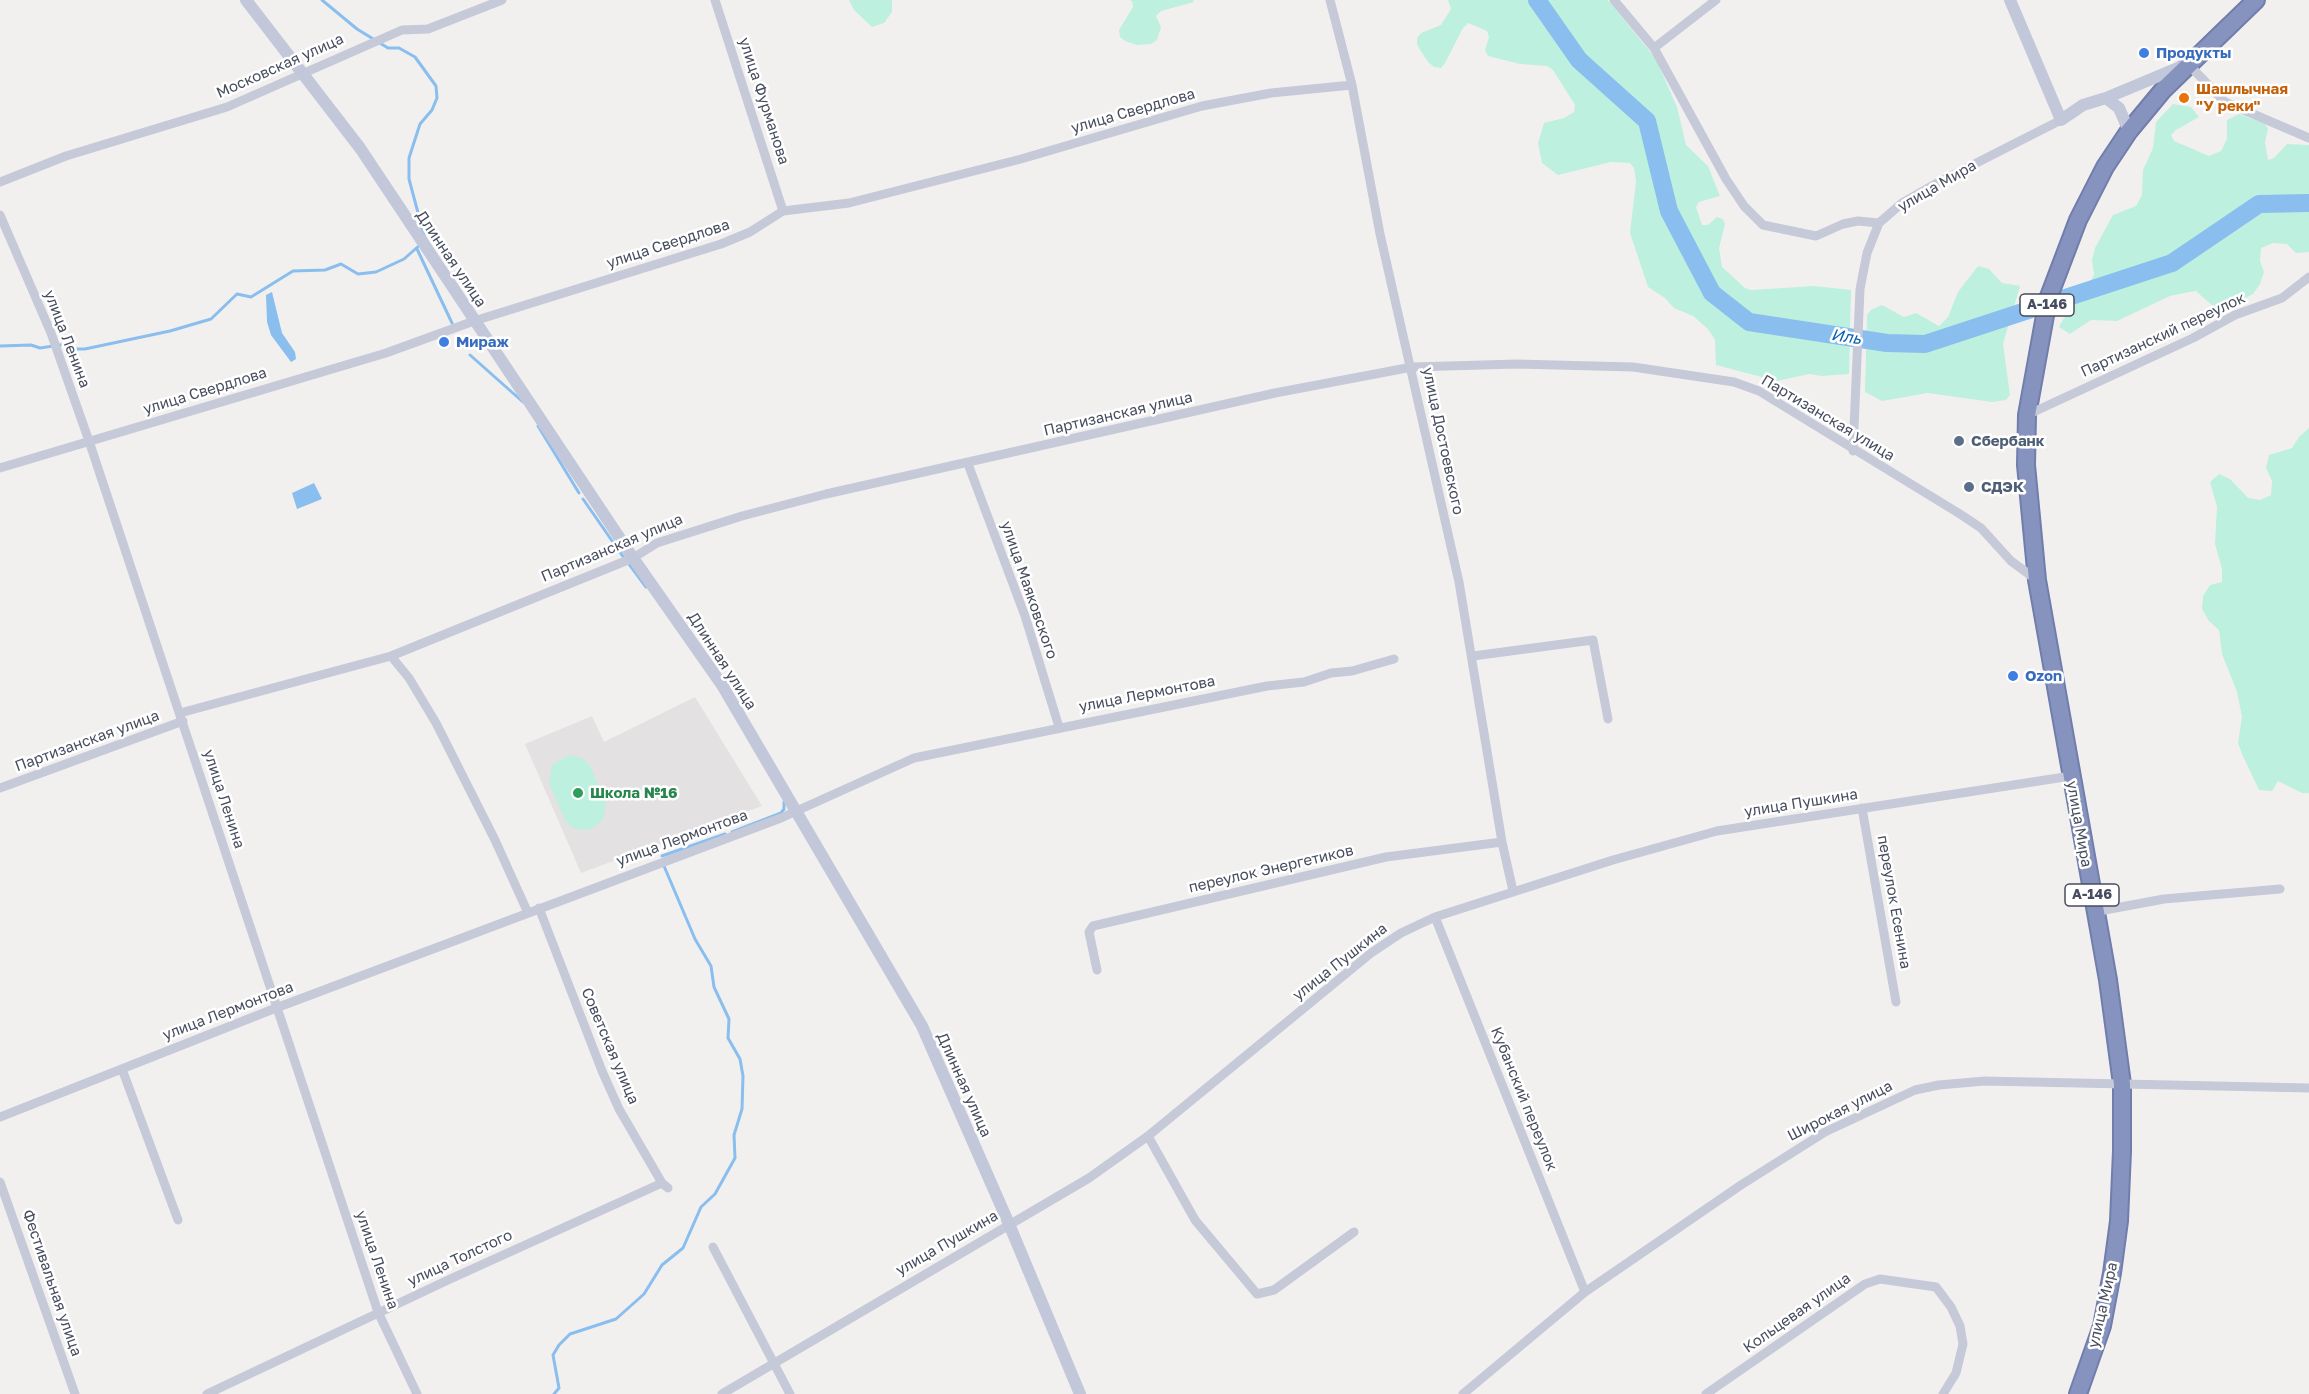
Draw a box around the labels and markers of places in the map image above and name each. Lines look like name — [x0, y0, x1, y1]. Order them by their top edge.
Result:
place label: Продукты — [2156, 44, 2231, 62]
marker: Продукты — [2137, 46, 2151, 60]
place label: Шашлычная "У реки" — [2196, 80, 2288, 115]
marker: Шашлычная "У реки" — [2177, 91, 2191, 105]
place label: Мираж — [456, 333, 509, 351]
marker: Мираж — [437, 335, 451, 349]
place label: Сбербанк — [1971, 432, 2044, 450]
marker: Сбербанк — [1952, 434, 1966, 448]
place label: СДЭК — [1981, 478, 2024, 496]
marker: СДЭК — [1962, 480, 1976, 494]
place label: Ozon — [2025, 667, 2062, 685]
marker: Ozon — [2006, 669, 2020, 683]
place label: Школа №16 — [590, 784, 678, 802]
marker: Школа №16 — [571, 786, 585, 800]

